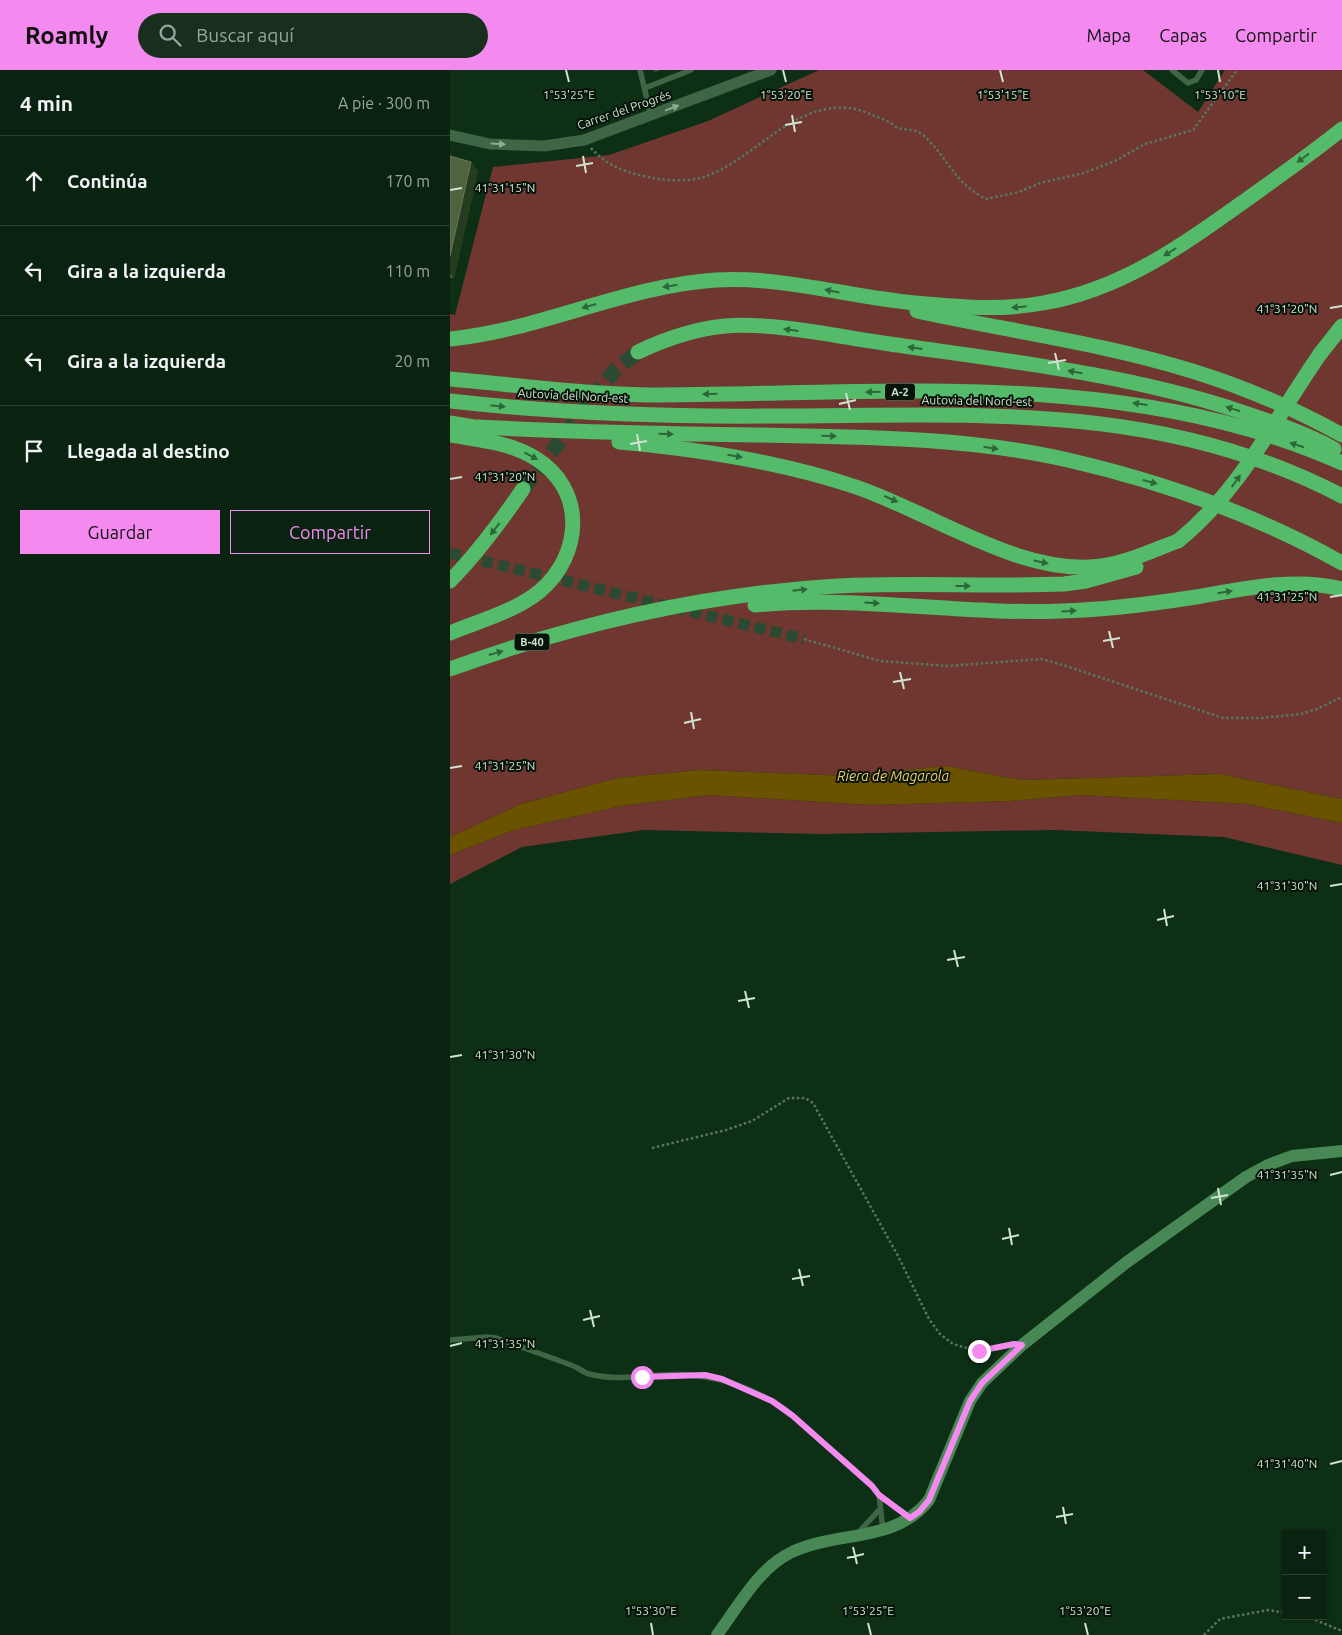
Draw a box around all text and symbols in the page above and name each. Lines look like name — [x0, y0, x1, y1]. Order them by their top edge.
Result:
search box — [138, 13, 488, 58]
icon: search — [156, 21, 184, 49]
text: Roamly — [25, 22, 108, 49]
text: Buscar aquí — [196, 24, 294, 46]
text: Mapa — [1086, 25, 1131, 45]
text: Capas — [1159, 25, 1207, 45]
text: Compartir — [1235, 25, 1317, 45]
street label: Carrer del Progrés — [575, 87, 672, 132]
text: 1°53'25"E — [543, 88, 595, 101]
text: 1°53'20"E — [760, 88, 812, 101]
text: 1°53'15"E — [977, 88, 1029, 101]
text: 1°53'10"E — [1194, 88, 1246, 101]
text: 4 min — [20, 91, 73, 115]
text: A pie · 300 m — [338, 94, 430, 112]
one-way arrow — [665, 104, 680, 112]
one-way arrow — [490, 140, 506, 148]
one-way arrow — [1296, 153, 1310, 163]
icon: ahead — [20, 167, 48, 195]
text: Continúa — [67, 170, 148, 192]
text: 170 m — [385, 172, 430, 190]
text: 41°31'15"N — [475, 181, 535, 194]
one-way arrow — [1164, 247, 1177, 257]
icon: left — [20, 257, 48, 285]
text: Gira a la izquierda — [67, 260, 226, 282]
text: 110 m — [385, 262, 430, 280]
one-way arrow — [662, 282, 678, 290]
one-way arrow — [823, 286, 839, 294]
one-way arrow — [581, 302, 596, 310]
text: 41°31'20"N — [1257, 302, 1317, 315]
one-way arrow — [1011, 303, 1027, 311]
one-way arrow — [783, 326, 799, 334]
one-way arrow — [906, 344, 922, 352]
icon: left — [20, 347, 48, 375]
text: Gira a la izquierda — [67, 350, 226, 372]
text: 20 m — [394, 352, 430, 370]
one-way arrow — [1067, 368, 1083, 376]
road number: A-2 — [885, 384, 915, 401]
street label: Autovia del Nord-est — [517, 386, 629, 405]
one-way arrow — [864, 388, 880, 396]
one-way arrow — [702, 390, 718, 398]
street label: Autovia del Nord-est — [922, 393, 1033, 408]
one-way arrow — [1131, 400, 1147, 408]
one-way arrow — [491, 403, 507, 411]
one-way arrow — [1225, 405, 1240, 413]
one-way arrow — [659, 430, 675, 438]
one-way arrow — [821, 432, 837, 440]
icon: arrive — [20, 437, 48, 465]
text: Llegada al destino — [67, 440, 230, 462]
one-way arrow — [1289, 441, 1304, 449]
one-way arrow — [983, 444, 999, 452]
one-way arrow — [523, 452, 538, 460]
one-way arrow — [727, 452, 743, 460]
text: 41°31'20"N — [475, 470, 535, 483]
one-way arrow — [1231, 474, 1241, 488]
one-way arrow — [1142, 478, 1157, 486]
one-way arrow — [884, 496, 898, 504]
button: Guardar — [20, 510, 220, 554]
button: Compartir — [230, 510, 430, 554]
one-way arrow — [489, 522, 500, 535]
one-way arrow — [1033, 558, 1049, 566]
one-way arrow — [955, 581, 971, 589]
one-way arrow — [793, 586, 809, 594]
one-way arrow — [1217, 588, 1233, 596]
text: 41°31'25"N — [1257, 590, 1317, 603]
one-way arrow — [864, 600, 880, 608]
one-way arrow — [1062, 606, 1078, 614]
road number: B-40 — [514, 634, 550, 650]
one-way arrow — [489, 648, 504, 656]
text: 41°31'25"N — [475, 759, 535, 772]
water label: Riera de Magarola — [837, 768, 949, 784]
text: 41°31'30"N — [1257, 879, 1317, 892]
text: 41°31'30"N — [475, 1048, 535, 1061]
text: 41°31'35"N — [1257, 1168, 1317, 1181]
text: 41°31'35"N — [475, 1337, 535, 1350]
route end — [968, 1340, 991, 1363]
route start — [631, 1366, 654, 1389]
text: 41°31'40"N — [1257, 1457, 1317, 1470]
map controls — [1282, 1530, 1327, 1620]
button: + — [1282, 1530, 1327, 1575]
button: − — [1282, 1575, 1327, 1620]
text: 1°53'30"E — [625, 1604, 677, 1617]
text: 1°53'25"E — [842, 1604, 894, 1617]
text: 1°53'20"E — [1059, 1604, 1111, 1617]

